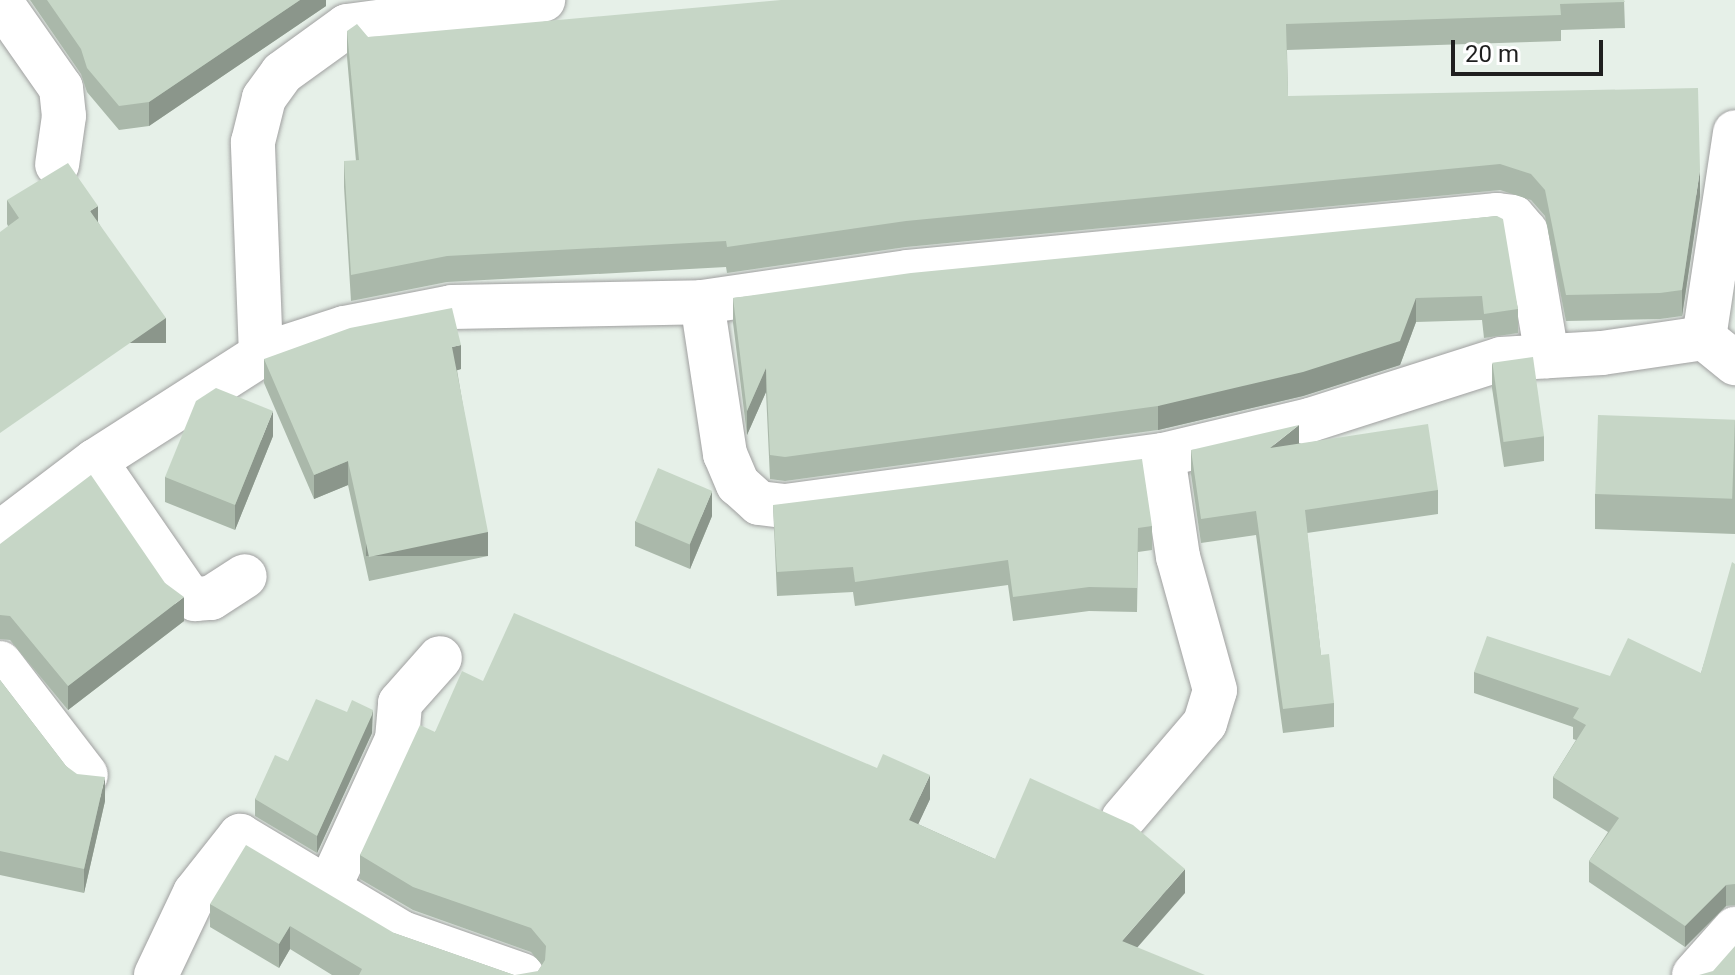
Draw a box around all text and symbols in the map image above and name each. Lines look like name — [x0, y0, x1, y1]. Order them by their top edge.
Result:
scale bar — [1455, 24, 1607, 74]
text: 20 m — [1465, 40, 1519, 68]

